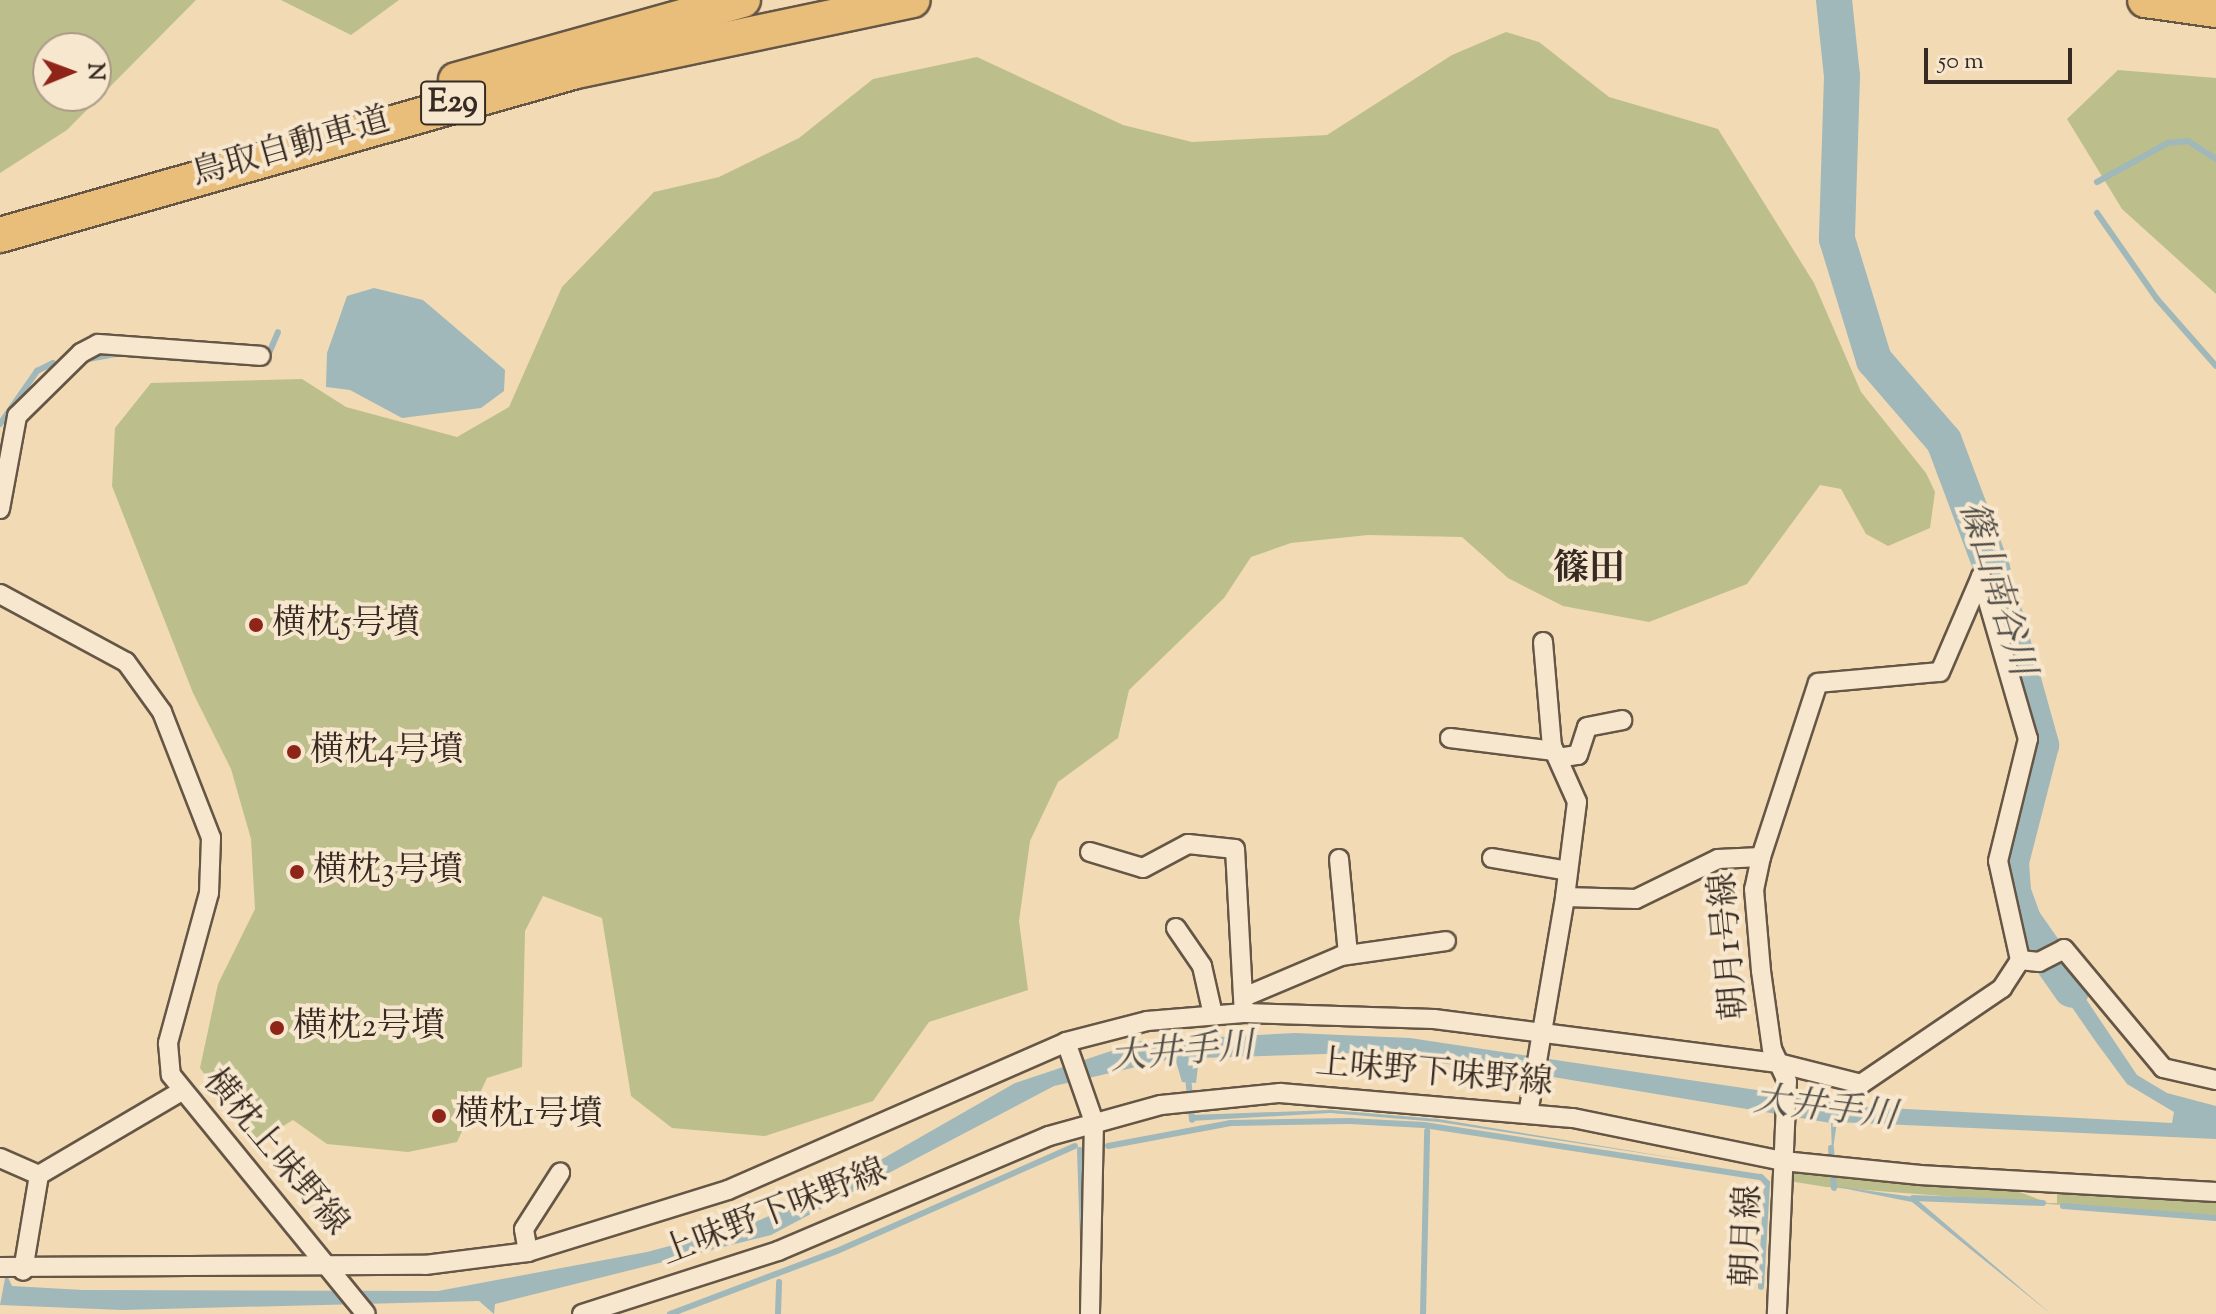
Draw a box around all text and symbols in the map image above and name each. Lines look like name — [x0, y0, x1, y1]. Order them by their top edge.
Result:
north arrow — [32, 32, 112, 112]
scale bar — [1928, 32, 2076, 82]
text: 50 m — [1938, 45, 1984, 79]
text: N — [78, 63, 110, 81]
road number: E29 — [419, 75, 487, 131]
street label: 鳥取自動車道 — [187, 100, 395, 196]
water label: 篠山南谷川 — [1948, 497, 2042, 681]
district label: 篠田 — [1553, 549, 1625, 593]
place label: 横枕5号墳 — [272, 605, 420, 645]
marker: 横枕5号墳 — [247, 616, 265, 634]
place label: 横枕4号墳 — [310, 732, 463, 772]
marker: 横枕4号墳 — [285, 743, 303, 761]
place label: 横枕3号墳 — [313, 852, 463, 892]
marker: 横枕3号墳 — [288, 863, 306, 881]
street label: 朝月1号線 — [1703, 871, 1757, 1021]
place label: 横枕2号墳 — [293, 1008, 445, 1048]
marker: 横枕2号墳 — [268, 1019, 286, 1037]
water label: 大井手川 — [1108, 1026, 1256, 1082]
street label: 上味野下味野線 — [1314, 1043, 1554, 1105]
street label: 横枕上味野線 — [194, 1062, 356, 1244]
water label: 大井手川 — [1751, 1080, 1899, 1140]
place label: 横枕1号墳 — [455, 1096, 603, 1136]
marker: 横枕1号墳 — [430, 1107, 448, 1125]
street label: 上味野下味野線 — [656, 1151, 892, 1275]
street label: 朝月線 — [1726, 1184, 1770, 1288]

